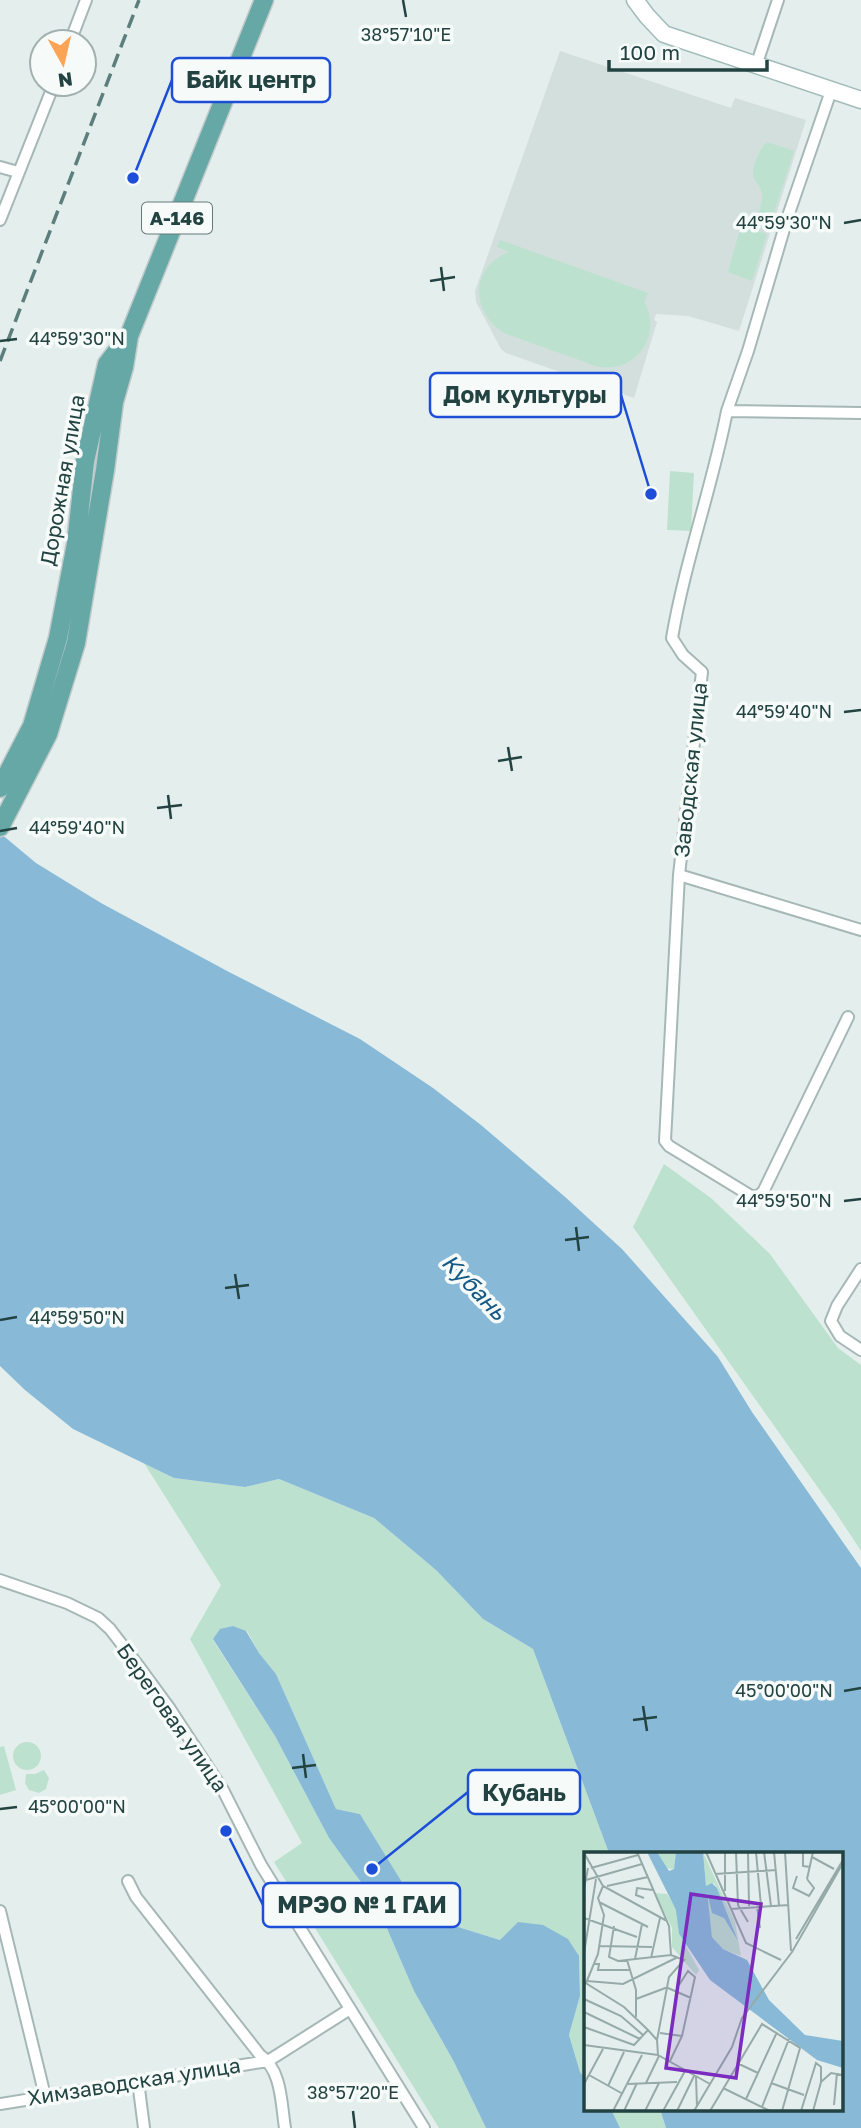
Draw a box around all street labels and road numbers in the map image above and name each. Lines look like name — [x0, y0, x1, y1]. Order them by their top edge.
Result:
road number: А-146 — [142, 202, 212, 233]
street label: Дорожная улица — [34, 392, 90, 567]
street label: Заводская улица — [668, 681, 712, 859]
street label: Береговая улица — [112, 1638, 234, 1797]
street label: Химзаводская улица — [25, 2051, 242, 2111]

